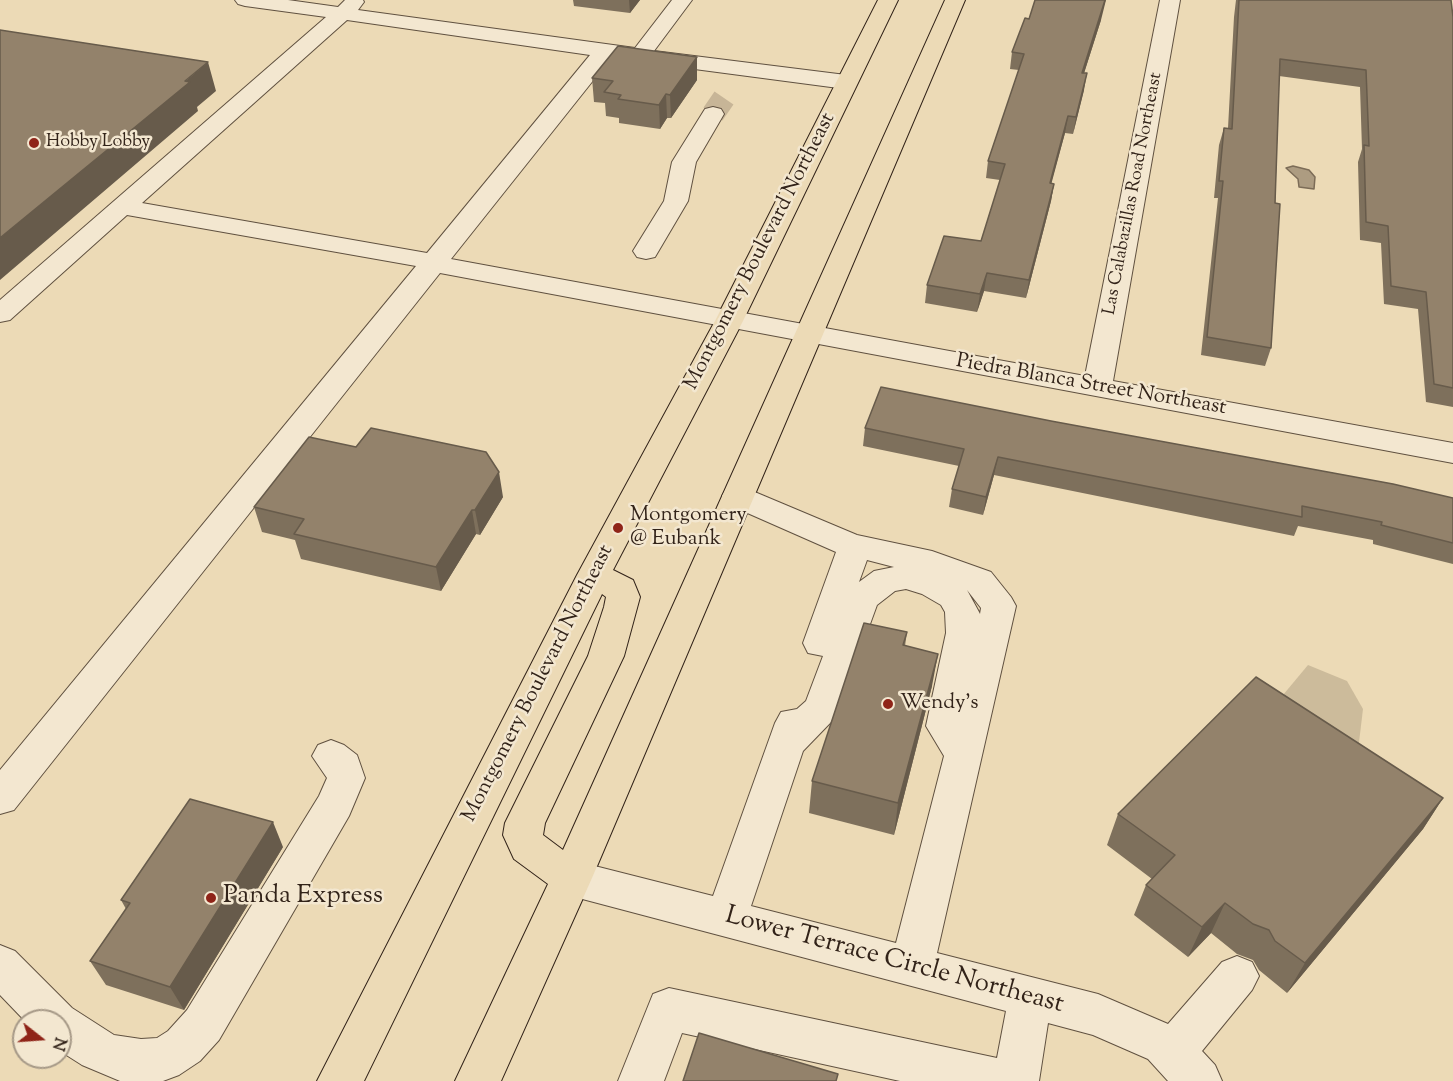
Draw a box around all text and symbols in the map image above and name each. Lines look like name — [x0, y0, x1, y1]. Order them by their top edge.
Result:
street label: Las Calabazillas Road Northeast — [1100, 71, 1168, 317]
street label: Montgomery Boulevard Northeast — [680, 109, 842, 395]
place label: Hobby Lobby — [46, 132, 150, 154]
marker: Hobby Lobby — [27, 136, 41, 150]
street label: Piedra Blanca Street Northeast — [954, 350, 1228, 422]
place label: Montgomery @ Eubank — [630, 503, 747, 553]
marker: Montgomery @ Eubank — [611, 521, 625, 535]
street label: Montgomery Boulevard Northeast — [458, 541, 620, 827]
place label: Wendy's — [900, 691, 979, 717]
marker: Wendy's — [881, 697, 895, 711]
place label: Panda Express — [223, 882, 383, 914]
marker: Panda Express — [204, 891, 218, 905]
street label: Lower Terrace Circle Northeast — [721, 902, 1067, 1022]
north arrow — [12, 1009, 72, 1069]
text: N — [45, 1034, 71, 1053]

